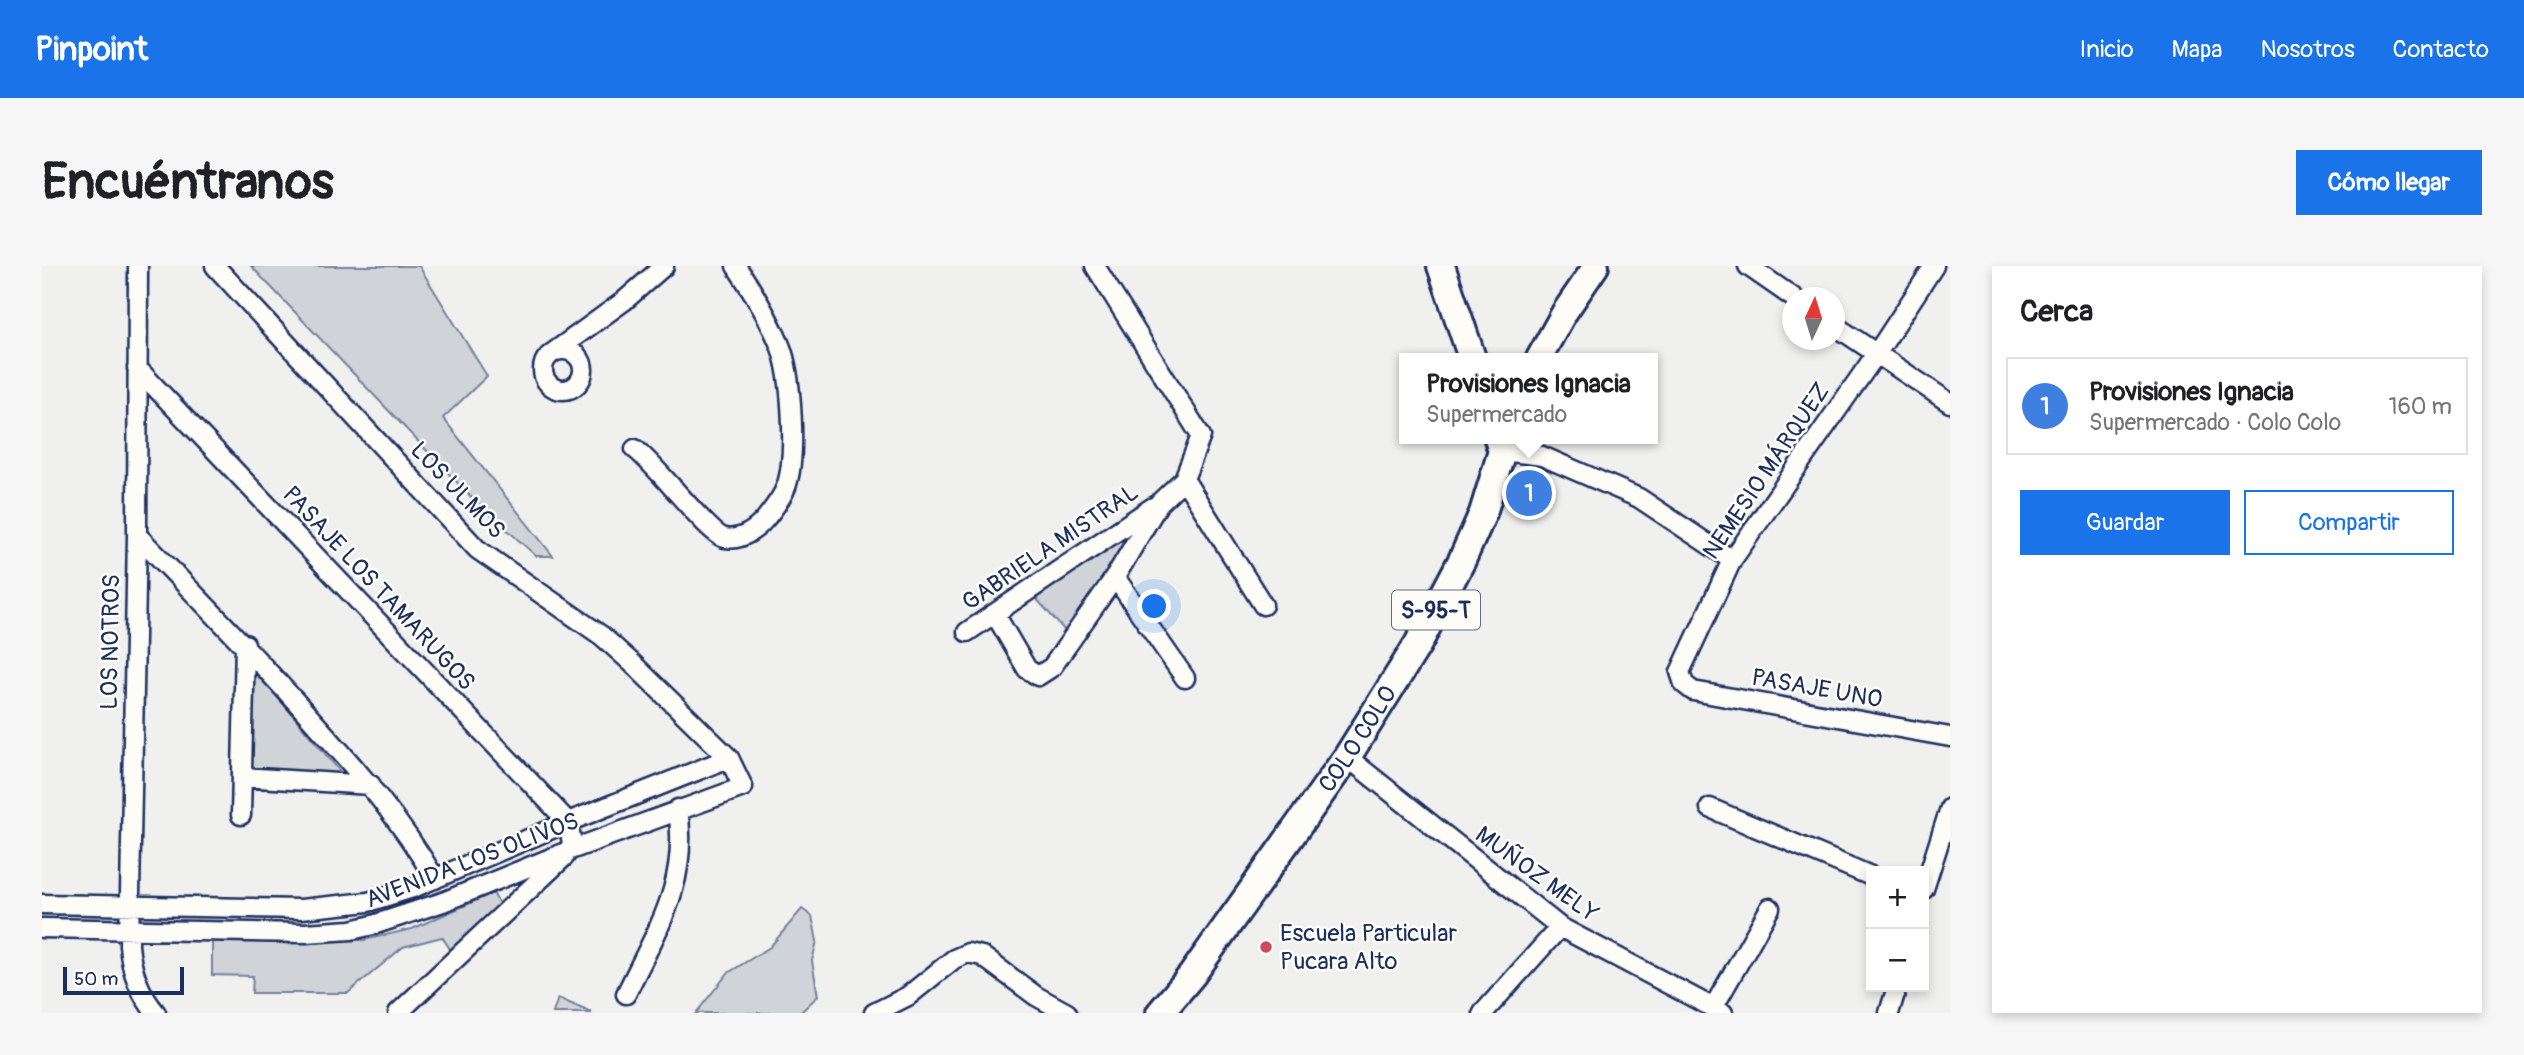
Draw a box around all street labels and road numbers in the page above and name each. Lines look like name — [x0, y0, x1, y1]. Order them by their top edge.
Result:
street label: NEMESIO MÁRQUEZ — [1697, 378, 1836, 565]
street label: LOS ULMOS — [404, 436, 511, 545]
street label: GABRIELA MISTRAL — [957, 478, 1144, 617]
street label: PASAJE LOS TAMARUGOS — [276, 480, 481, 697]
street label: LOS NOTROS — [95, 574, 126, 710]
road number: S-95-T — [1392, 590, 1480, 630]
street label: PASAJE UNO — [1749, 663, 1885, 714]
street label: COLO COLO — [1313, 681, 1403, 798]
street label: AVENIDA LOS OLIVOS — [362, 806, 583, 914]
street label: MUÑOZ MELY — [1470, 820, 1604, 929]

